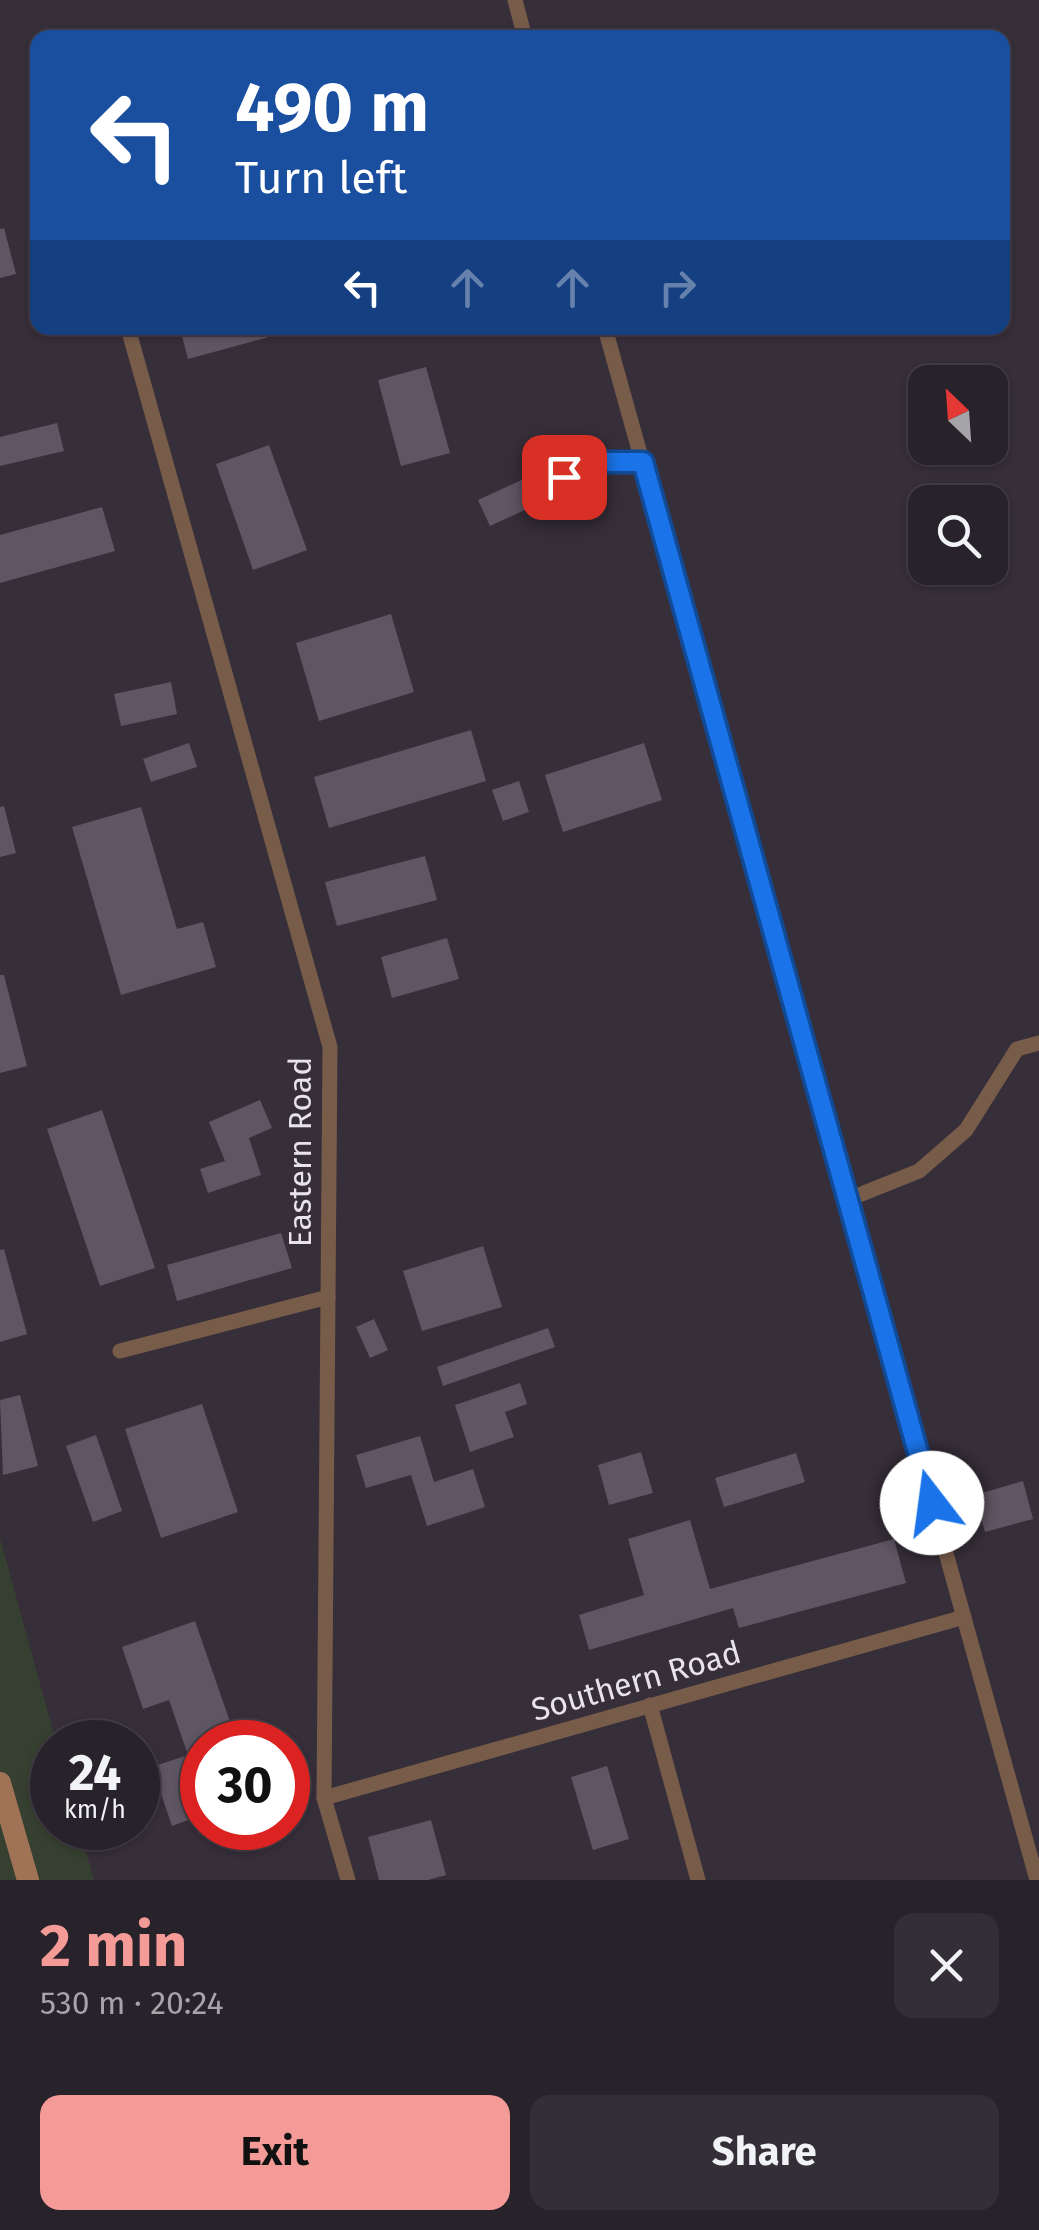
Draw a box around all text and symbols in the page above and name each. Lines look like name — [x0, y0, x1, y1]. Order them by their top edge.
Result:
text: 490 m — [235, 66, 429, 150]
icon: left — [70, 70, 200, 200]
text: Turn left — [235, 151, 407, 205]
icon: left — [335, 260, 390, 315]
icon: ahead — [440, 260, 495, 315]
icon: ahead — [545, 260, 600, 315]
icon: right — [650, 260, 705, 315]
north arrow — [908, 365, 1008, 465]
map controls — [908, 365, 1008, 585]
pin — [522, 435, 607, 520]
icon: arrive — [537, 450, 592, 505]
button: search — [908, 485, 1008, 585]
street label: Eastern Road — [281, 1057, 319, 1247]
position arrow — [880, 1451, 984, 1555]
street label: Southern Road — [527, 1633, 745, 1729]
speed limit sign: 30 — [180, 1720, 310, 1850]
text: 24 — [69, 1743, 121, 1803]
text: km/h — [64, 1795, 126, 1825]
text: 2 min — [40, 1910, 187, 1982]
button: close — [894, 1913, 999, 2018]
text: 530 m · 20:24 — [40, 1984, 224, 2022]
button: Exit — [40, 2095, 510, 2210]
button: Share — [530, 2095, 999, 2210]

